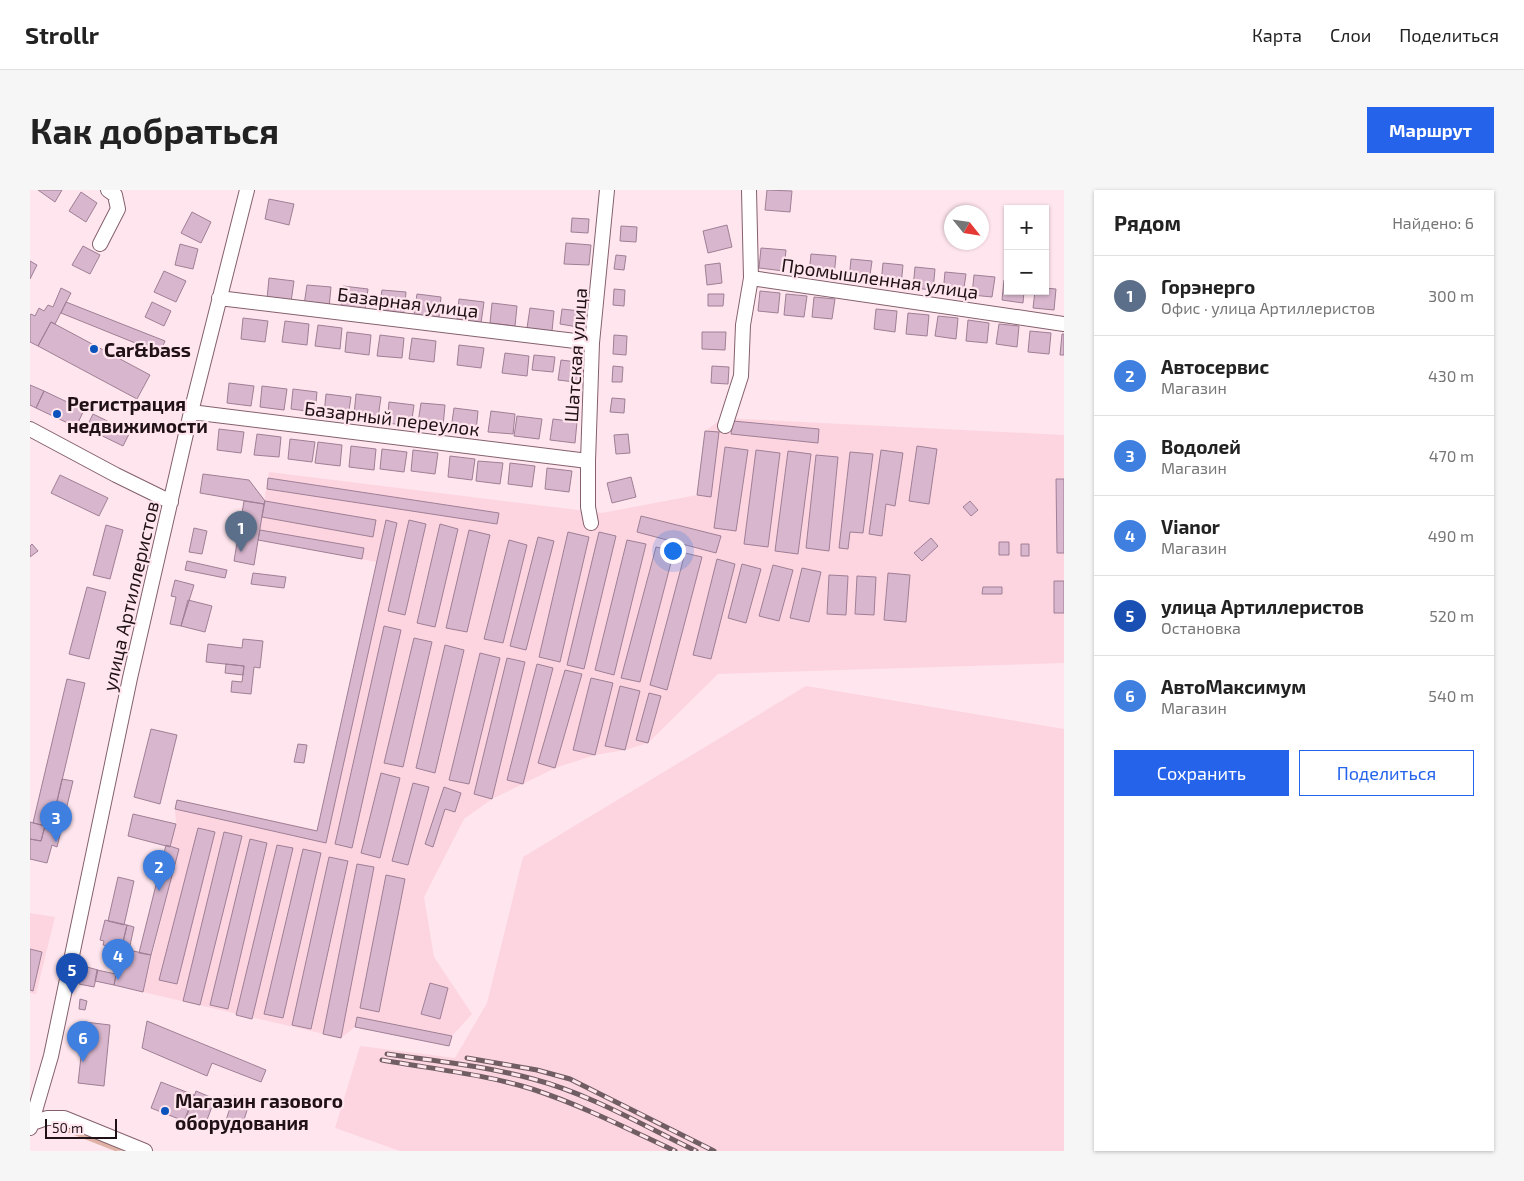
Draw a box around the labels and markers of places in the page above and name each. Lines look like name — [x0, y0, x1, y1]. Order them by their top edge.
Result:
place label: Car&bass — [104, 338, 191, 361]
marker: Car&bass — [88, 343, 100, 355]
place label: Регистрация недвижимости — [67, 392, 208, 437]
marker: Регистрация недвижимости — [51, 408, 63, 420]
pin: 1 — [225, 511, 257, 552]
pin: 3 — [40, 801, 72, 842]
pin: 2 — [143, 850, 175, 891]
pin: 4 — [102, 939, 134, 980]
pin: 5 — [56, 953, 88, 994]
pin: 6 — [67, 1021, 99, 1062]
place label: Магазин газового оборудования — [175, 1089, 343, 1134]
marker: Магазин газового оборудования — [159, 1105, 171, 1117]

